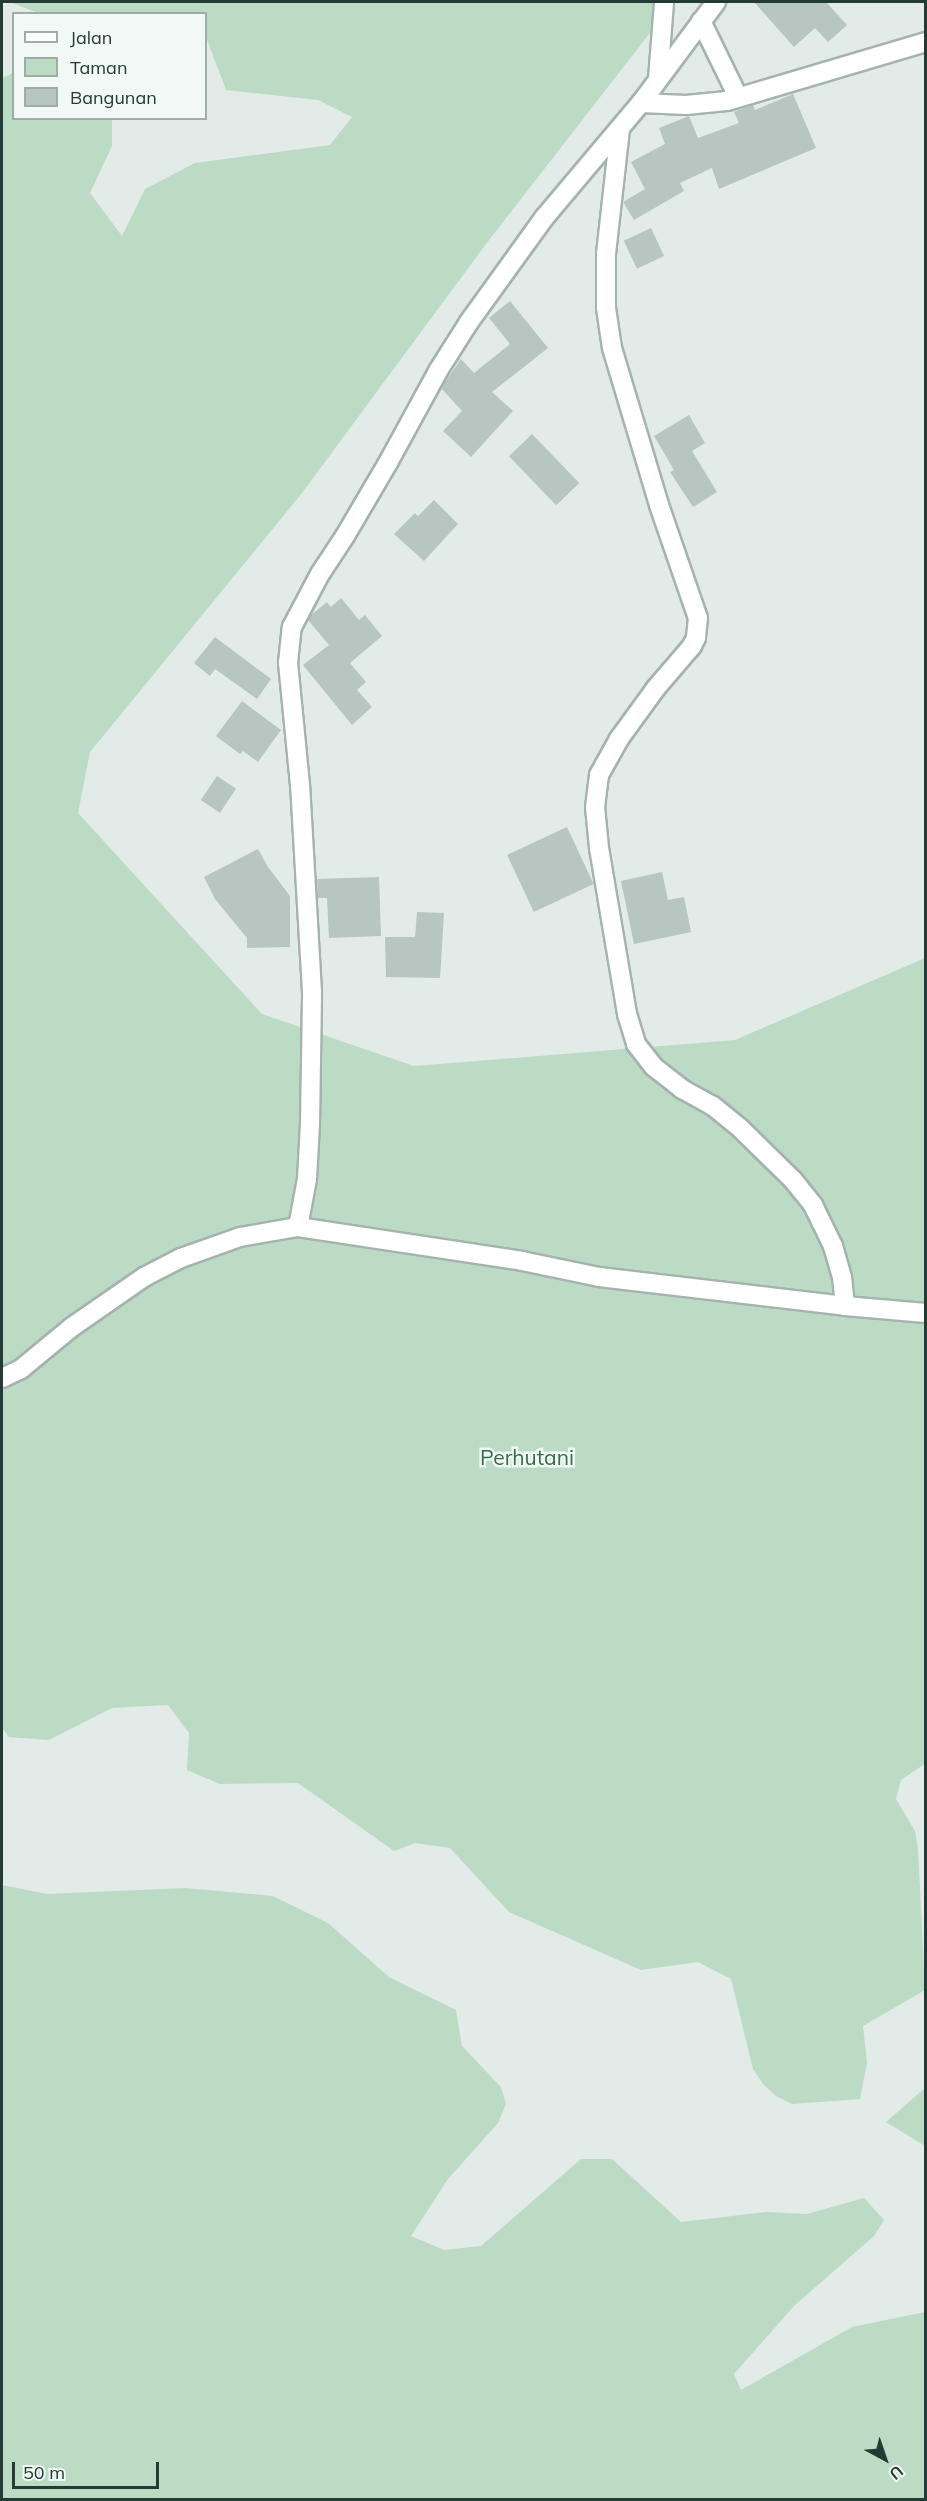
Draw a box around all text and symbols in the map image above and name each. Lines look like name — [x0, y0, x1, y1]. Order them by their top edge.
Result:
legend — [12, 12, 207, 120]
text: Jalan — [70, 26, 112, 49]
text: Taman — [70, 56, 127, 79]
text: Bangunan — [70, 86, 157, 109]
park label: Perhutani — [480, 1444, 574, 1470]
north arrow — [855, 2429, 915, 2489]
scale bar — [15, 2450, 162, 2488]
text: 50 m — [23, 2461, 65, 2484]
text: U — [886, 2461, 908, 2484]

